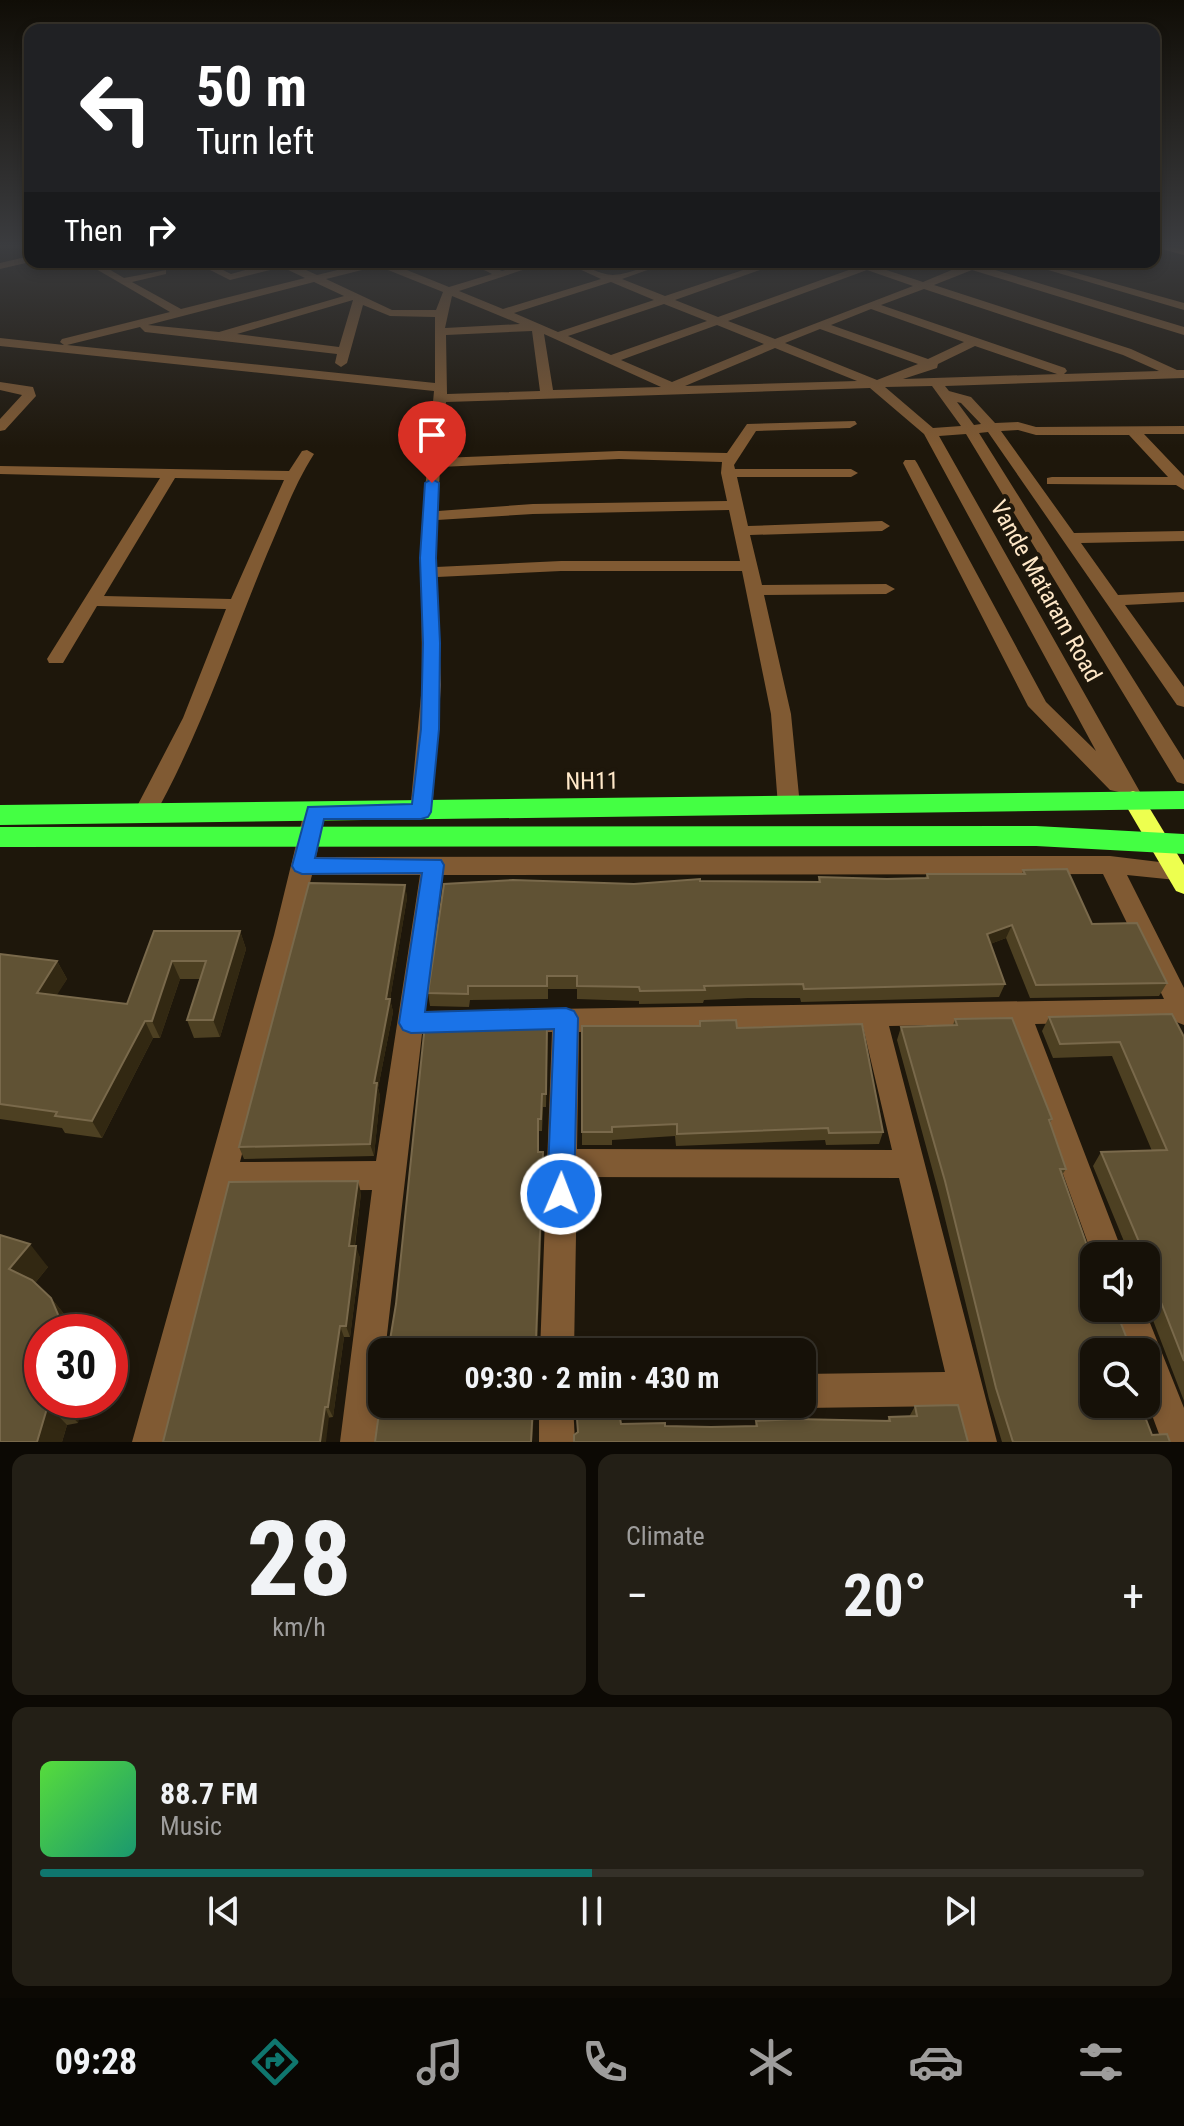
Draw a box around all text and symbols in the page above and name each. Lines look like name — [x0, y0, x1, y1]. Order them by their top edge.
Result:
text: 50 m — [196, 54, 307, 120]
icon: left — [64, 56, 168, 160]
text: Turn left — [196, 121, 314, 163]
icon: right — [139, 208, 183, 252]
text: Then — [64, 213, 123, 248]
pin — [398, 401, 466, 483]
icon: arrive — [410, 413, 454, 457]
street label: Vande Mataram Road — [985, 495, 1107, 687]
street label: NH11 — [565, 767, 619, 795]
position arrow — [519, 1152, 603, 1236]
map controls — [1080, 1242, 1160, 1418]
button: sound — [1080, 1242, 1160, 1322]
speed limit sign: 30 — [24, 1314, 128, 1418]
button: search — [1080, 1338, 1160, 1418]
text: 09:30 · 2 min · 430 m — [465, 1360, 719, 1395]
text: 28 — [246, 1499, 352, 1620]
text: Climate — [626, 1521, 705, 1551]
text: 20° — [843, 1560, 927, 1631]
text: − — [626, 1570, 648, 1622]
text: + — [1122, 1570, 1144, 1622]
text: km/h — [272, 1612, 326, 1642]
text: 88.7 FM — [160, 1776, 258, 1811]
text: Music — [160, 1811, 222, 1841]
icon: previous — [202, 1889, 246, 1933]
icon: pause — [570, 1889, 614, 1933]
icon: next — [938, 1889, 982, 1933]
icon: directions — [247, 2034, 303, 2090]
icon: music — [412, 2034, 468, 2090]
icon: phone — [577, 2034, 633, 2090]
icon: climate — [743, 2034, 799, 2090]
icon: car — [908, 2034, 964, 2090]
icon: filters — [1073, 2034, 1129, 2090]
text: 09:28 — [55, 2041, 137, 2083]

